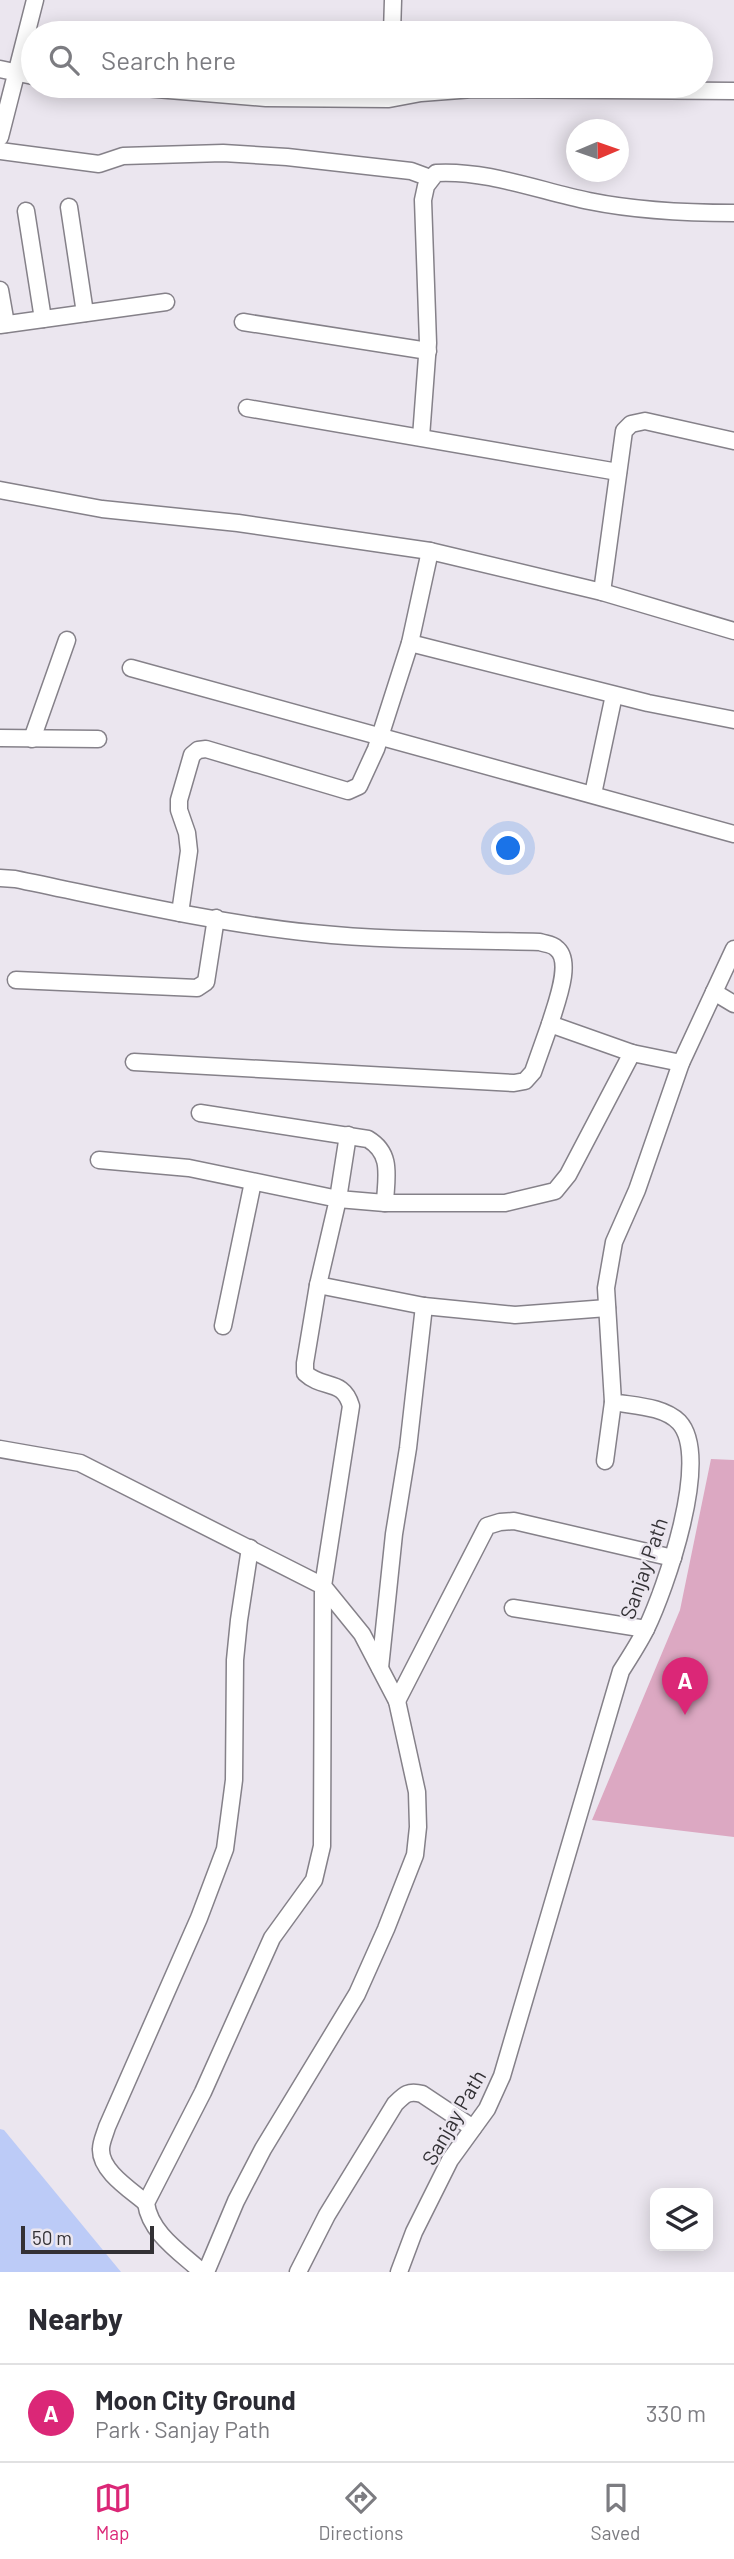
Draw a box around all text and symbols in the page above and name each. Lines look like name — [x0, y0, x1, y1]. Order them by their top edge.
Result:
search box — [21, 21, 713, 98]
icon: search — [45, 41, 83, 79]
text: Search here — [101, 44, 236, 75]
north arrow — [566, 119, 629, 182]
your location — [491, 831, 525, 865]
street label: Sanjay Path — [614, 1514, 672, 1622]
pin: A — [662, 1657, 708, 1715]
street label: Sanjay Path — [416, 2065, 490, 2169]
map controls — [650, 2188, 713, 2251]
button: layers — [650, 2188, 713, 2251]
scale bar — [21, 2223, 154, 2255]
text: 50 m — [32, 2226, 72, 2249]
text: Nearby — [28, 2300, 123, 2336]
text: Moon City Ground — [95, 2384, 296, 2415]
text: A — [43, 2399, 59, 2427]
text: 330 m — [646, 2399, 706, 2427]
text: Park · Sanjay Path — [95, 2415, 270, 2443]
tab: Map — [94, 2479, 132, 2544]
tab: Directions — [319, 2479, 404, 2544]
tab: Saved — [591, 2479, 640, 2544]

